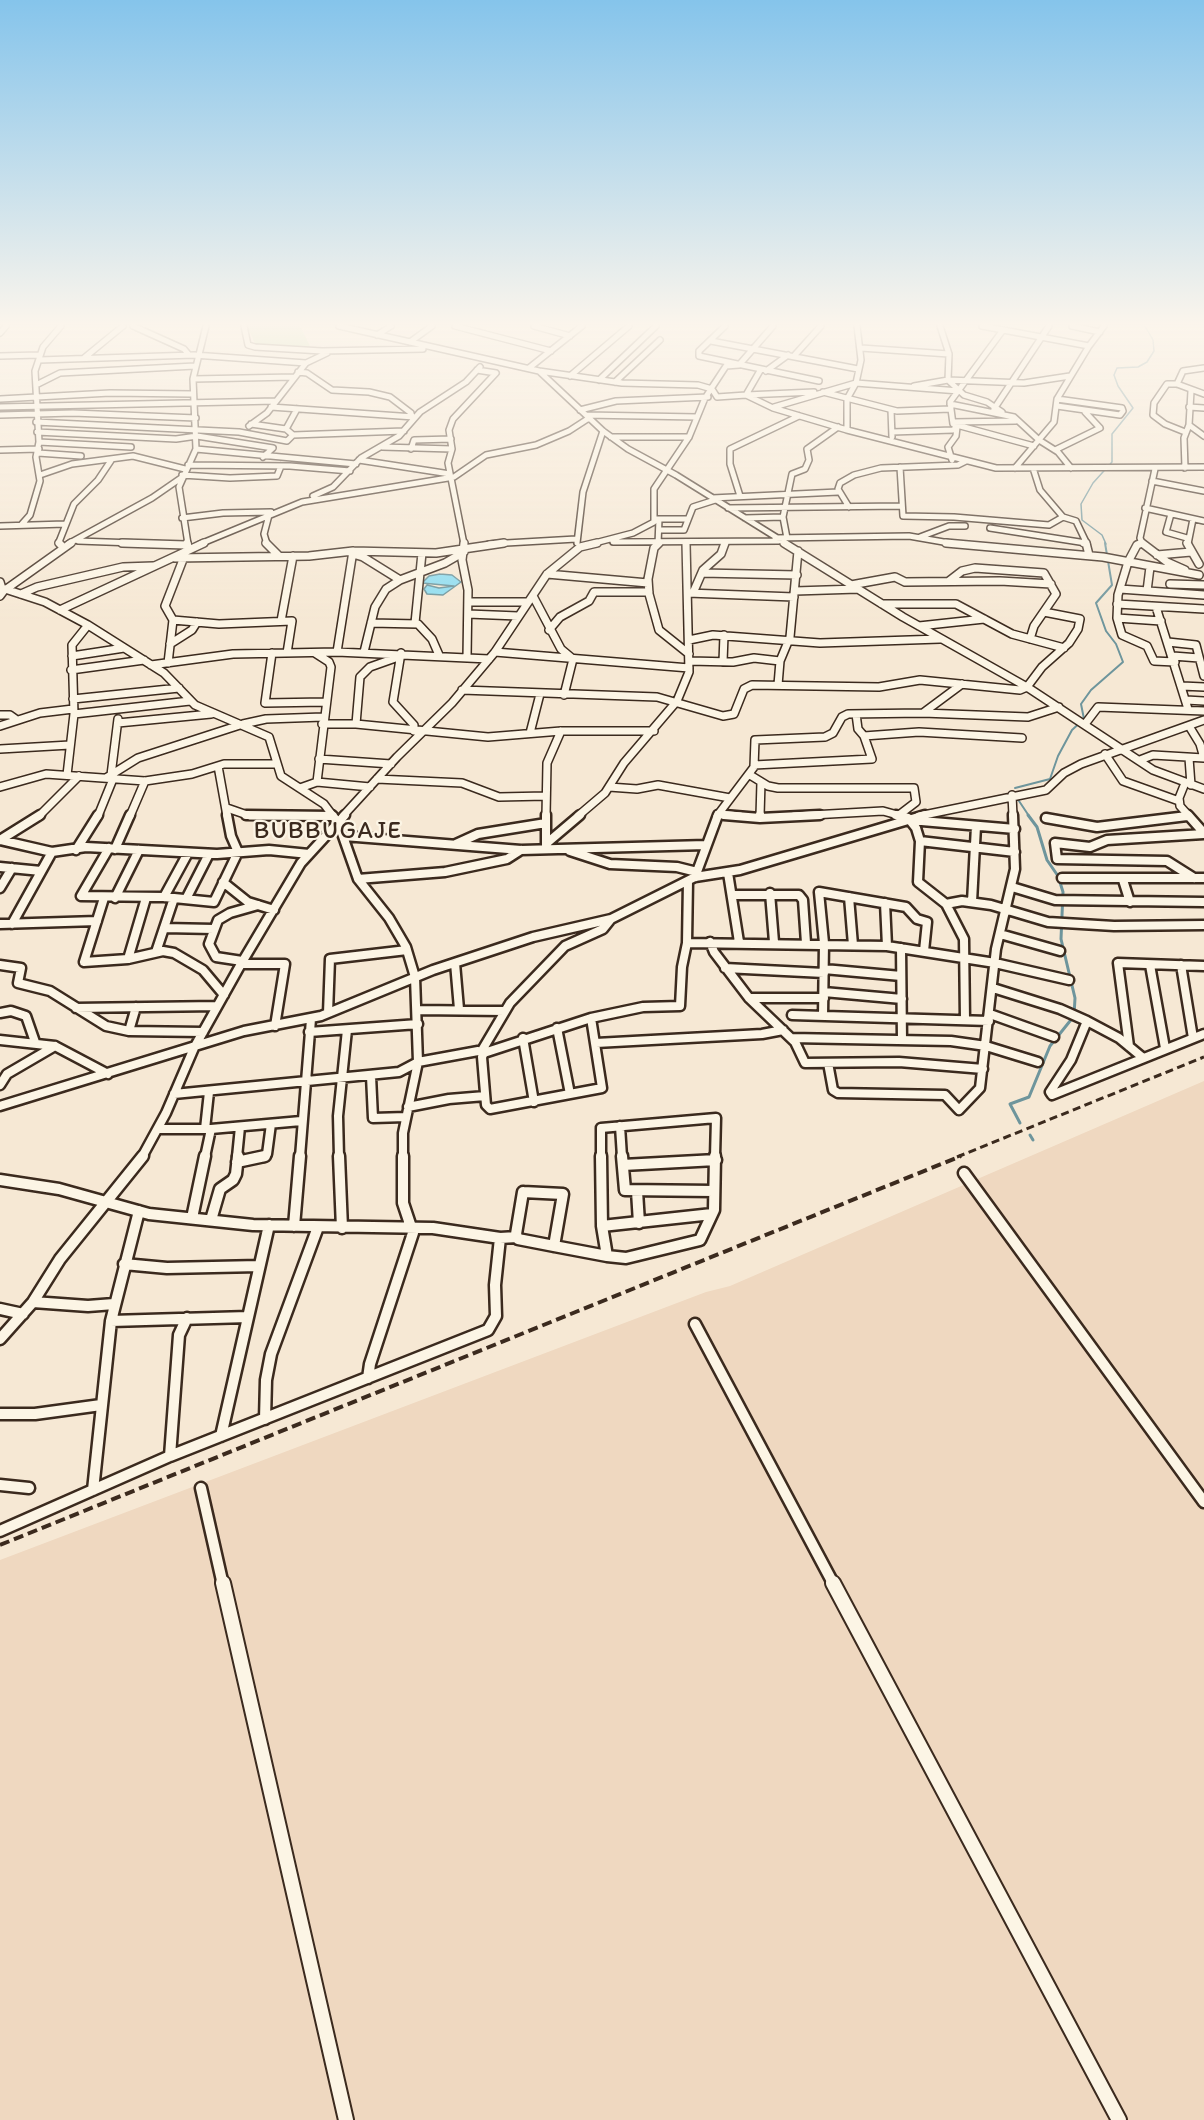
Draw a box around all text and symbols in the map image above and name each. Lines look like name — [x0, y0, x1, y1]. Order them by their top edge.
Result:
district label: BUBBUGAJE — [254, 818, 402, 846]

